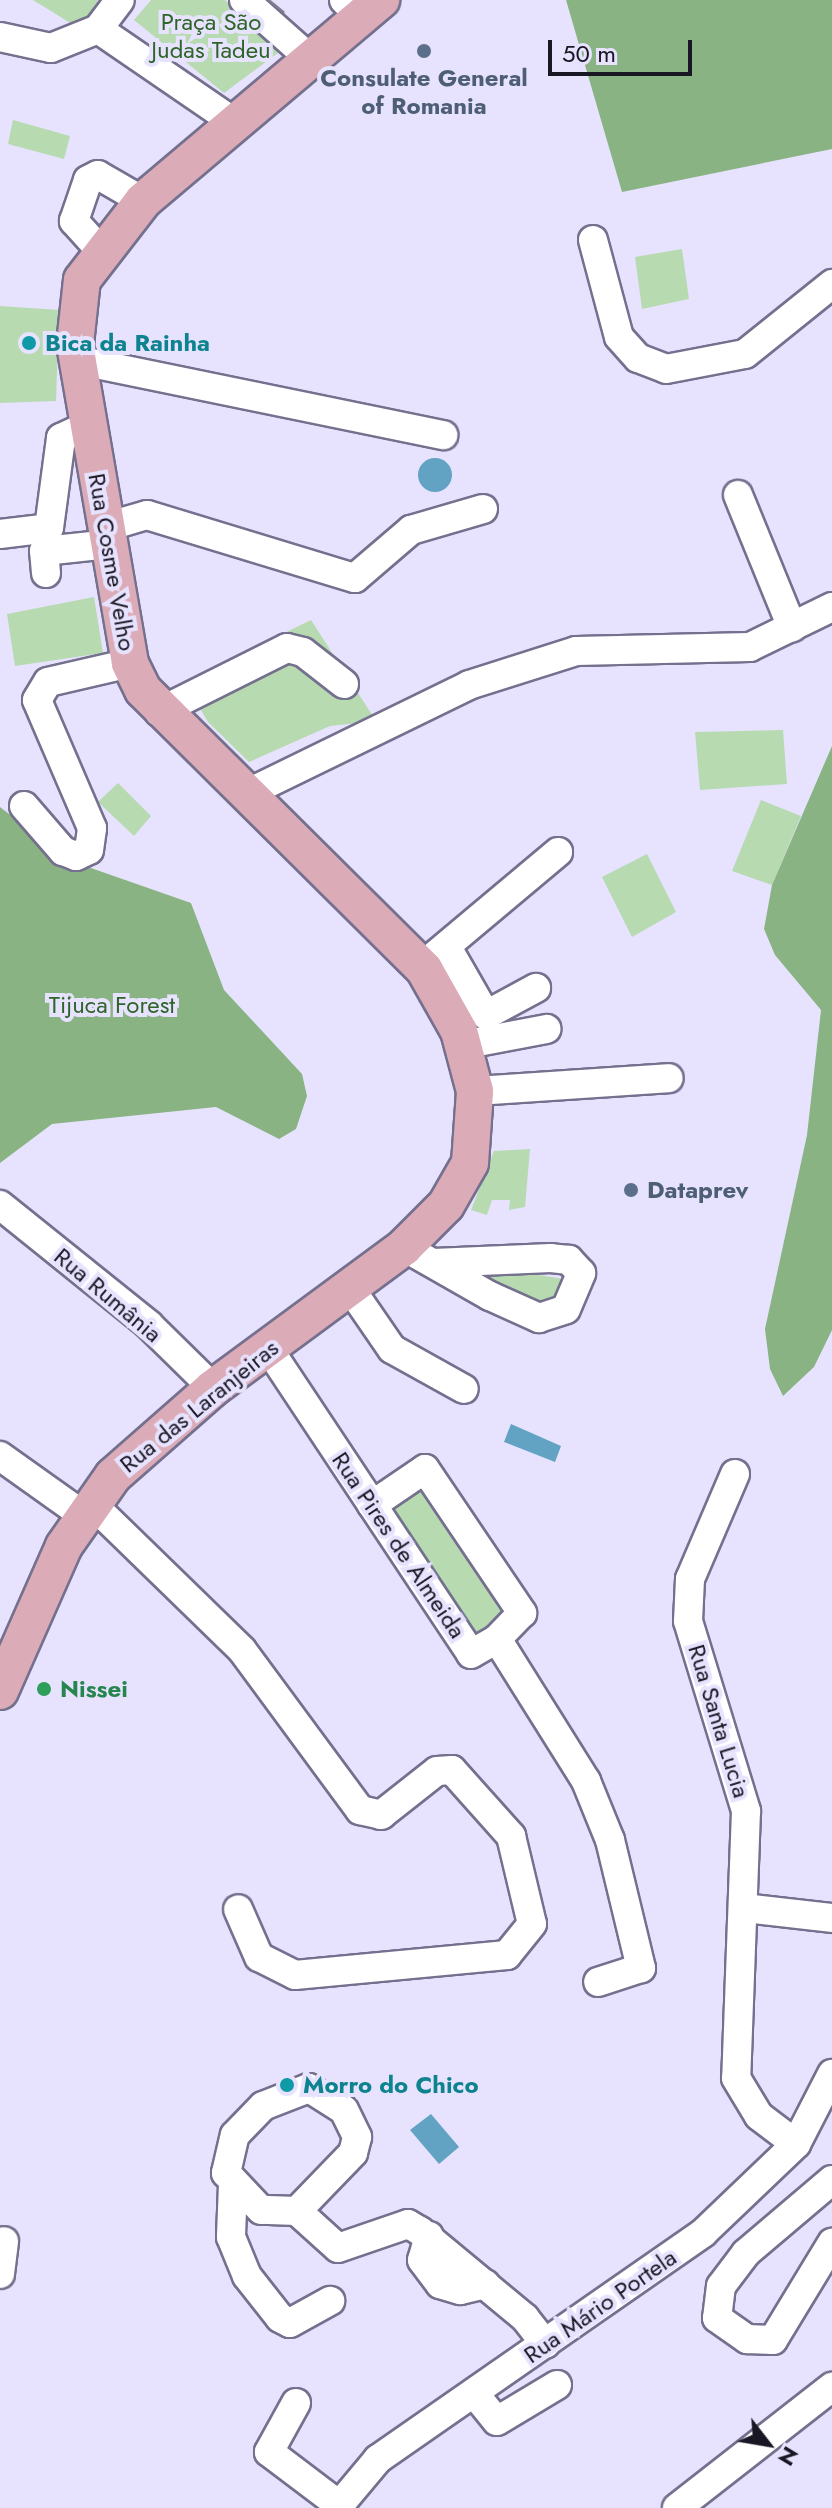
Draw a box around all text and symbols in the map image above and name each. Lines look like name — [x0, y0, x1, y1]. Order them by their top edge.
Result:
park label: Praça São Judas Tadeu — [151, 8, 271, 64]
scale bar — [552, 24, 696, 74]
text: 50 m — [562, 36, 616, 71]
marker: Consulate General of Romania — [415, 42, 433, 60]
place label: Consulate General of Romania — [320, 64, 528, 120]
place label: Bica da Rainha — [45, 329, 210, 357]
marker: Bica da Rainha — [20, 334, 38, 352]
street label: Rua Cosme Velho — [82, 471, 142, 653]
park label: Tijuca Forest — [49, 991, 175, 1019]
place label: Dataprev — [647, 1176, 748, 1204]
marker: Dataprev — [622, 1181, 640, 1199]
street label: Rua Rumânia — [48, 1242, 168, 1348]
street label: Rua das Laranjeiras — [114, 1333, 284, 1479]
street label: Rua Pires de Almeida — [326, 1446, 472, 1644]
street label: Rua Santa Lucia — [682, 1641, 756, 1801]
place label: Nissei — [60, 1675, 128, 1703]
marker: Nissei — [35, 1680, 53, 1698]
place label: Morro do Chico — [303, 2071, 479, 2099]
marker: Morro do Chico — [278, 2076, 296, 2094]
street label: Rua Mário Portela — [518, 2243, 682, 2369]
north arrow — [728, 2404, 808, 2484]
text: N — [770, 2441, 807, 2472]

